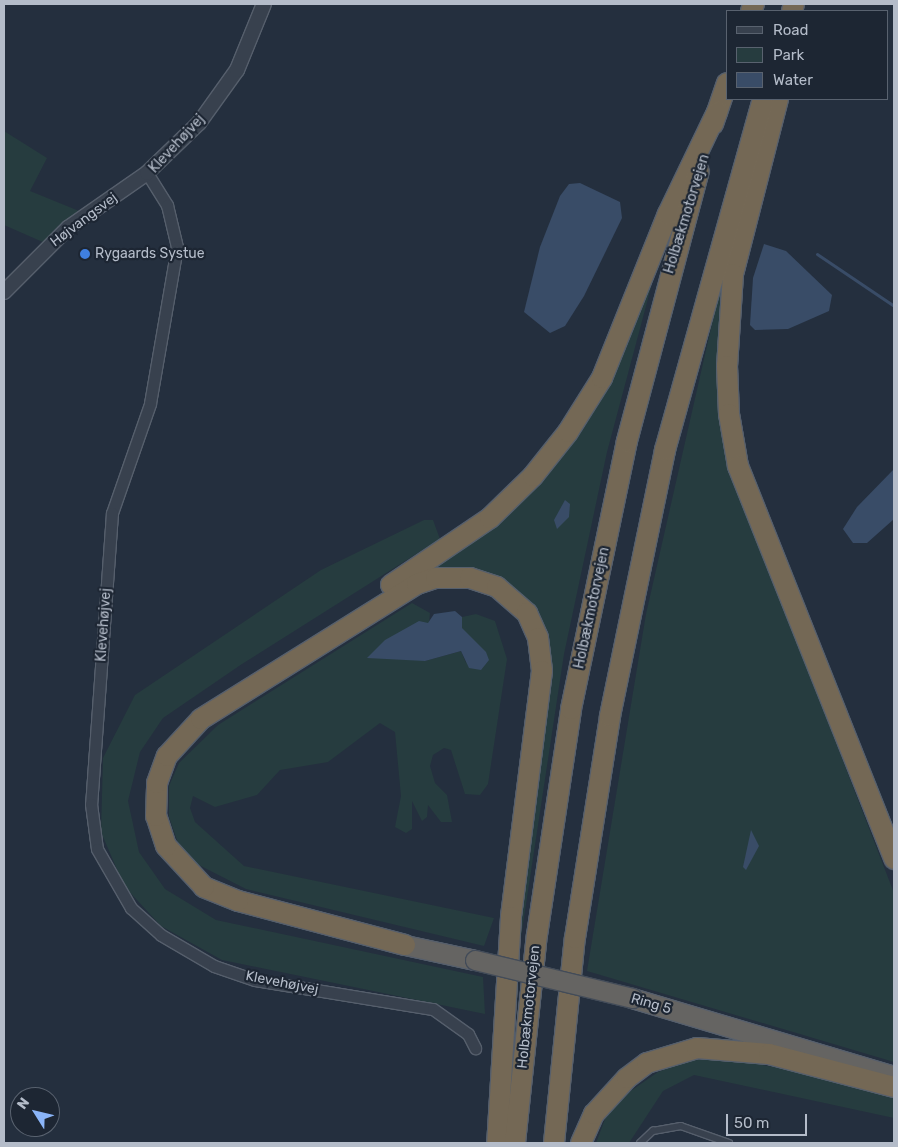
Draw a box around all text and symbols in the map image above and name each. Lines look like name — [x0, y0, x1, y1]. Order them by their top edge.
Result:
legend — [726, 10, 888, 100]
text: Road — [773, 21, 809, 39]
text: Park — [773, 46, 804, 64]
text: Water — [773, 71, 813, 89]
street label: Klevehøjvej — [146, 111, 208, 177]
street label: Holbækmotorvejen — [661, 152, 713, 276]
street label: Højvangsvej — [47, 189, 121, 251]
place label: Rygaards Systue — [95, 246, 205, 262]
marker: Rygaards Systue — [79, 248, 91, 260]
street label: Holbækmotorvejen — [571, 546, 613, 670]
street label: Klevehøjvej — [93, 588, 115, 662]
street label: Holbækmotorvejen — [514, 945, 544, 1069]
street label: Klevehøjvej — [244, 968, 320, 998]
street label: Ring 5 — [629, 990, 673, 1018]
north arrow — [10, 1087, 60, 1137]
text: N — [13, 1094, 33, 1113]
scale bar — [728, 1104, 809, 1136]
text: 50 m — [734, 1114, 769, 1132]

